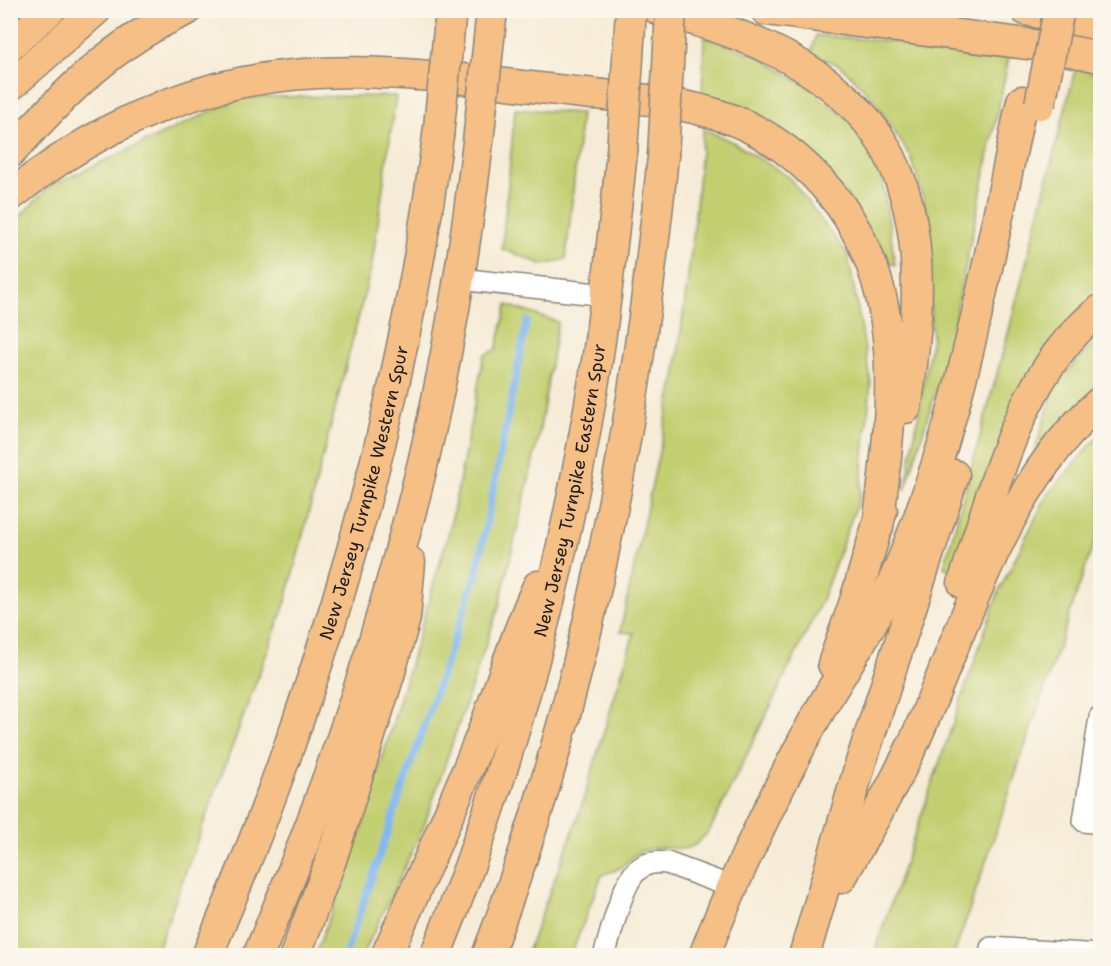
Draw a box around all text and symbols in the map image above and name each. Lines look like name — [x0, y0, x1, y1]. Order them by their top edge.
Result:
street label: New Jersey Turnpike Eastern Spur — [528, 342, 612, 640]
street label: New Jersey Turnpike Western Spur — [314, 343, 414, 643]

